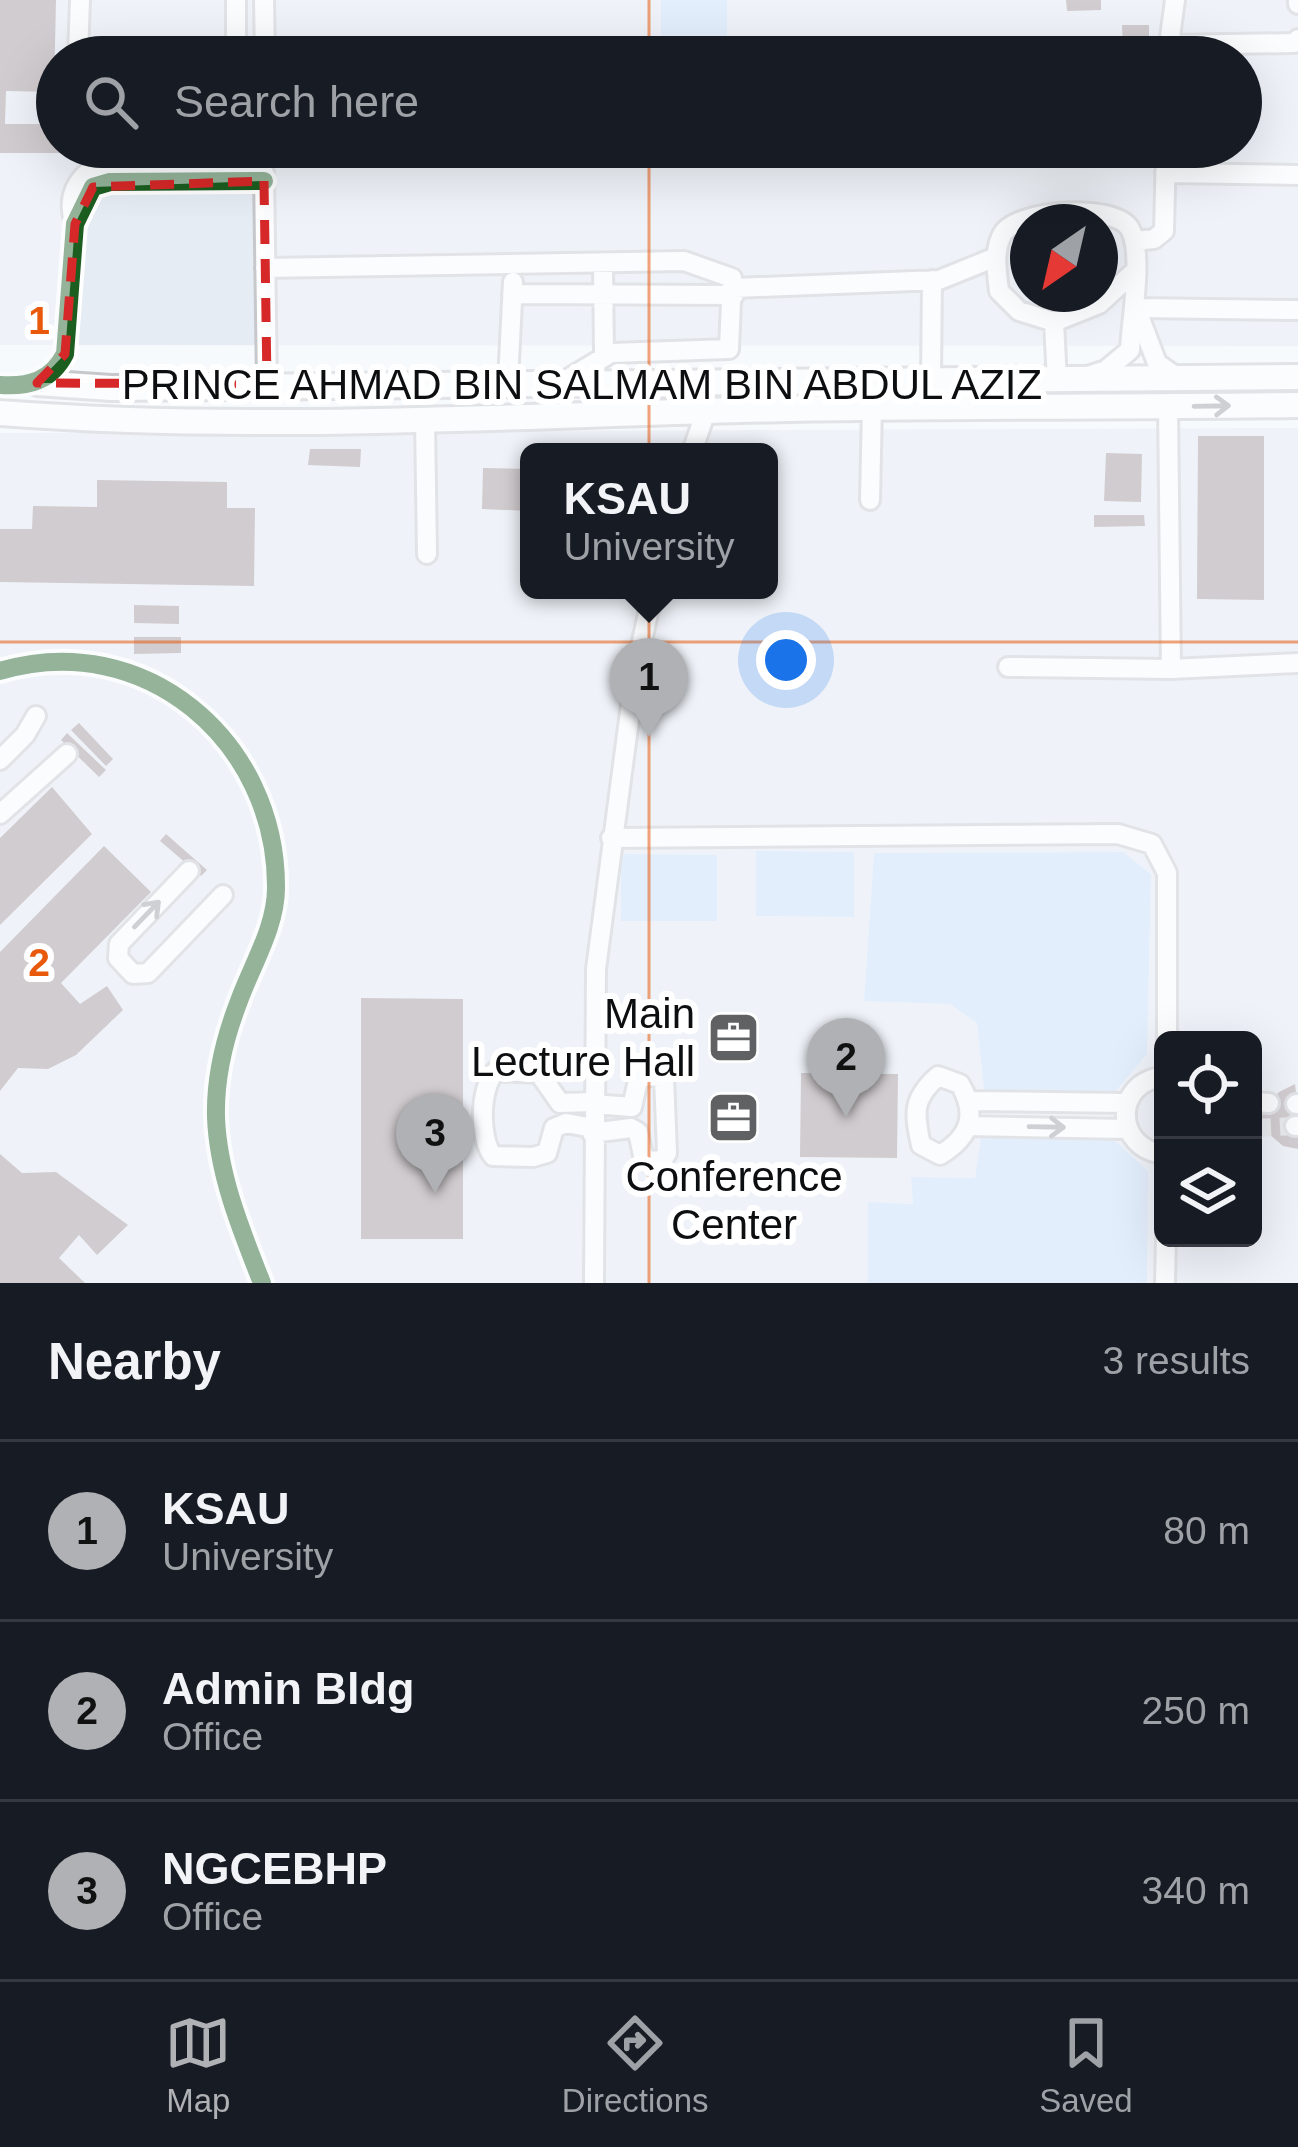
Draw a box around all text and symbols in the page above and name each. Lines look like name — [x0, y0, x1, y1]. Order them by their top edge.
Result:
search box — [36, 36, 1262, 168]
icon: search — [78, 69, 144, 135]
text: Search here — [174, 76, 419, 127]
north arrow — [1010, 204, 1118, 312]
text: 1 — [28, 299, 50, 342]
street label: PRINCE AHMAD BIN SALMAM BIN ABDUL AZIZ — [122, 361, 1042, 408]
one-way arrow — [1192, 395, 1231, 418]
popup — [520, 443, 778, 599]
text: KSAU — [563, 473, 691, 524]
text: University — [563, 525, 735, 568]
your location — [756, 630, 816, 690]
pin: 1 — [610, 638, 688, 737]
one-way arrow — [133, 900, 161, 929]
text: 2 — [28, 941, 50, 984]
place label: Main Lecture Hall — [471, 990, 695, 1085]
office icon: Main Lecture Hall — [706, 1009, 762, 1065]
pin: 2 — [807, 1018, 885, 1117]
map controls — [1154, 1031, 1262, 1247]
button: locate — [1154, 1031, 1262, 1139]
office icon: Conference Center — [706, 1089, 762, 1145]
pin: 3 — [396, 1094, 474, 1193]
one-way arrow — [1027, 1116, 1066, 1139]
button: layers — [1154, 1139, 1262, 1247]
place label: Conference Center — [625, 1153, 843, 1248]
text: Nearby — [48, 1333, 221, 1390]
text: 3 results — [1103, 1339, 1250, 1382]
text: KSAU — [162, 1483, 290, 1534]
text: 1 — [76, 1509, 98, 1552]
text: 80 m — [1163, 1509, 1250, 1552]
text: University — [162, 1535, 333, 1578]
text: Admin Bldg — [162, 1663, 414, 1714]
text: 2 — [76, 1689, 98, 1732]
text: 250 m — [1142, 1689, 1250, 1732]
text: Office — [162, 1715, 263, 1758]
text: NGCEBHP — [162, 1843, 387, 1894]
text: 3 — [76, 1869, 98, 1912]
text: 340 m — [1142, 1869, 1250, 1912]
text: Office — [162, 1895, 263, 1938]
tab: Map — [165, 2010, 231, 2120]
tab: Directions — [562, 2010, 709, 2120]
tab: Saved — [1039, 2010, 1133, 2120]

